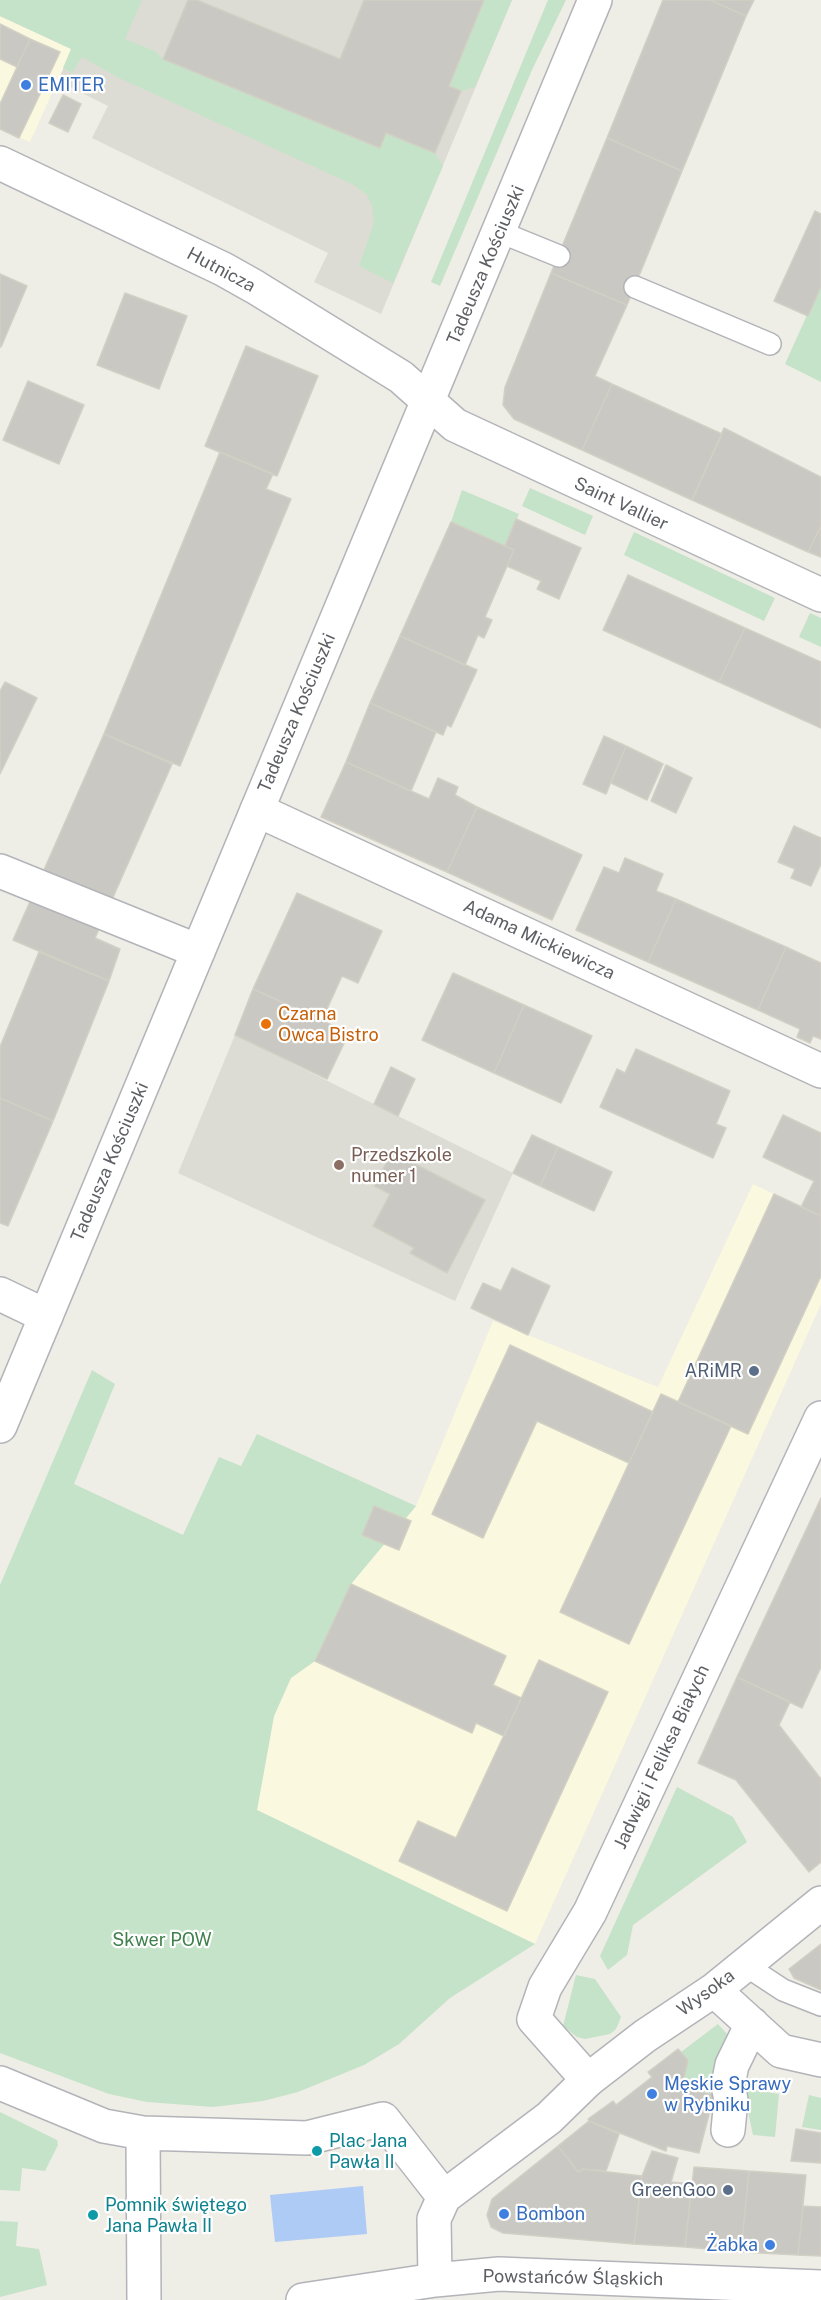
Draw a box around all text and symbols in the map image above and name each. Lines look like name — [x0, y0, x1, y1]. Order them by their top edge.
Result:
place label: EMITER — [38, 74, 104, 96]
marker: EMITER — [19, 78, 33, 92]
street label: Tadeusza Kościuszki — [443, 182, 529, 348]
street label: Hutnicza — [183, 243, 259, 297]
street label: Saint Vallier — [570, 473, 672, 535]
street label: Tadeusza Kościuszki — [254, 630, 340, 796]
street label: Adama Mickiewicza — [460, 895, 618, 985]
place label: Czarna Owca Bistro — [278, 1003, 379, 1046]
marker: Czarna Owca Bistro — [259, 1017, 273, 1031]
street label: Tadeusza Kościuszki — [67, 1079, 153, 1245]
place label: Przedszkole numer 1 — [351, 1144, 452, 1186]
marker: Przedszkole numer 1 — [332, 1158, 346, 1172]
place label: ARiMR — [685, 1360, 742, 1382]
marker: ARiMR — [747, 1364, 761, 1378]
street label: Jadwigi i Feliksa Białych — [610, 1661, 714, 1853]
park label: Skwer POW — [112, 1929, 212, 1951]
street label: Wysoka — [673, 1965, 739, 2021]
place label: Męskie Sprawy w Rybniku — [664, 2073, 791, 2116]
marker: Męskie Sprawy w Rybniku — [645, 2087, 659, 2101]
place label: Plac Jana Pawła II — [329, 2130, 407, 2172]
marker: Plac Jana Pawła II — [310, 2144, 324, 2158]
place label: GreenGoo — [632, 2179, 716, 2201]
marker: GreenGoo — [721, 2183, 735, 2197]
place label: Pomnik świętego Jana Pawła II — [105, 2194, 247, 2236]
place label: Bombon — [516, 2203, 585, 2225]
marker: Bombon — [497, 2207, 511, 2221]
marker: Pomnik świętego Jana Pawła II — [86, 2208, 100, 2222]
place label: Żabka — [706, 2234, 758, 2256]
marker: Żabka — [763, 2238, 777, 2252]
street label: Powstańców Śląskich — [483, 2266, 663, 2290]

